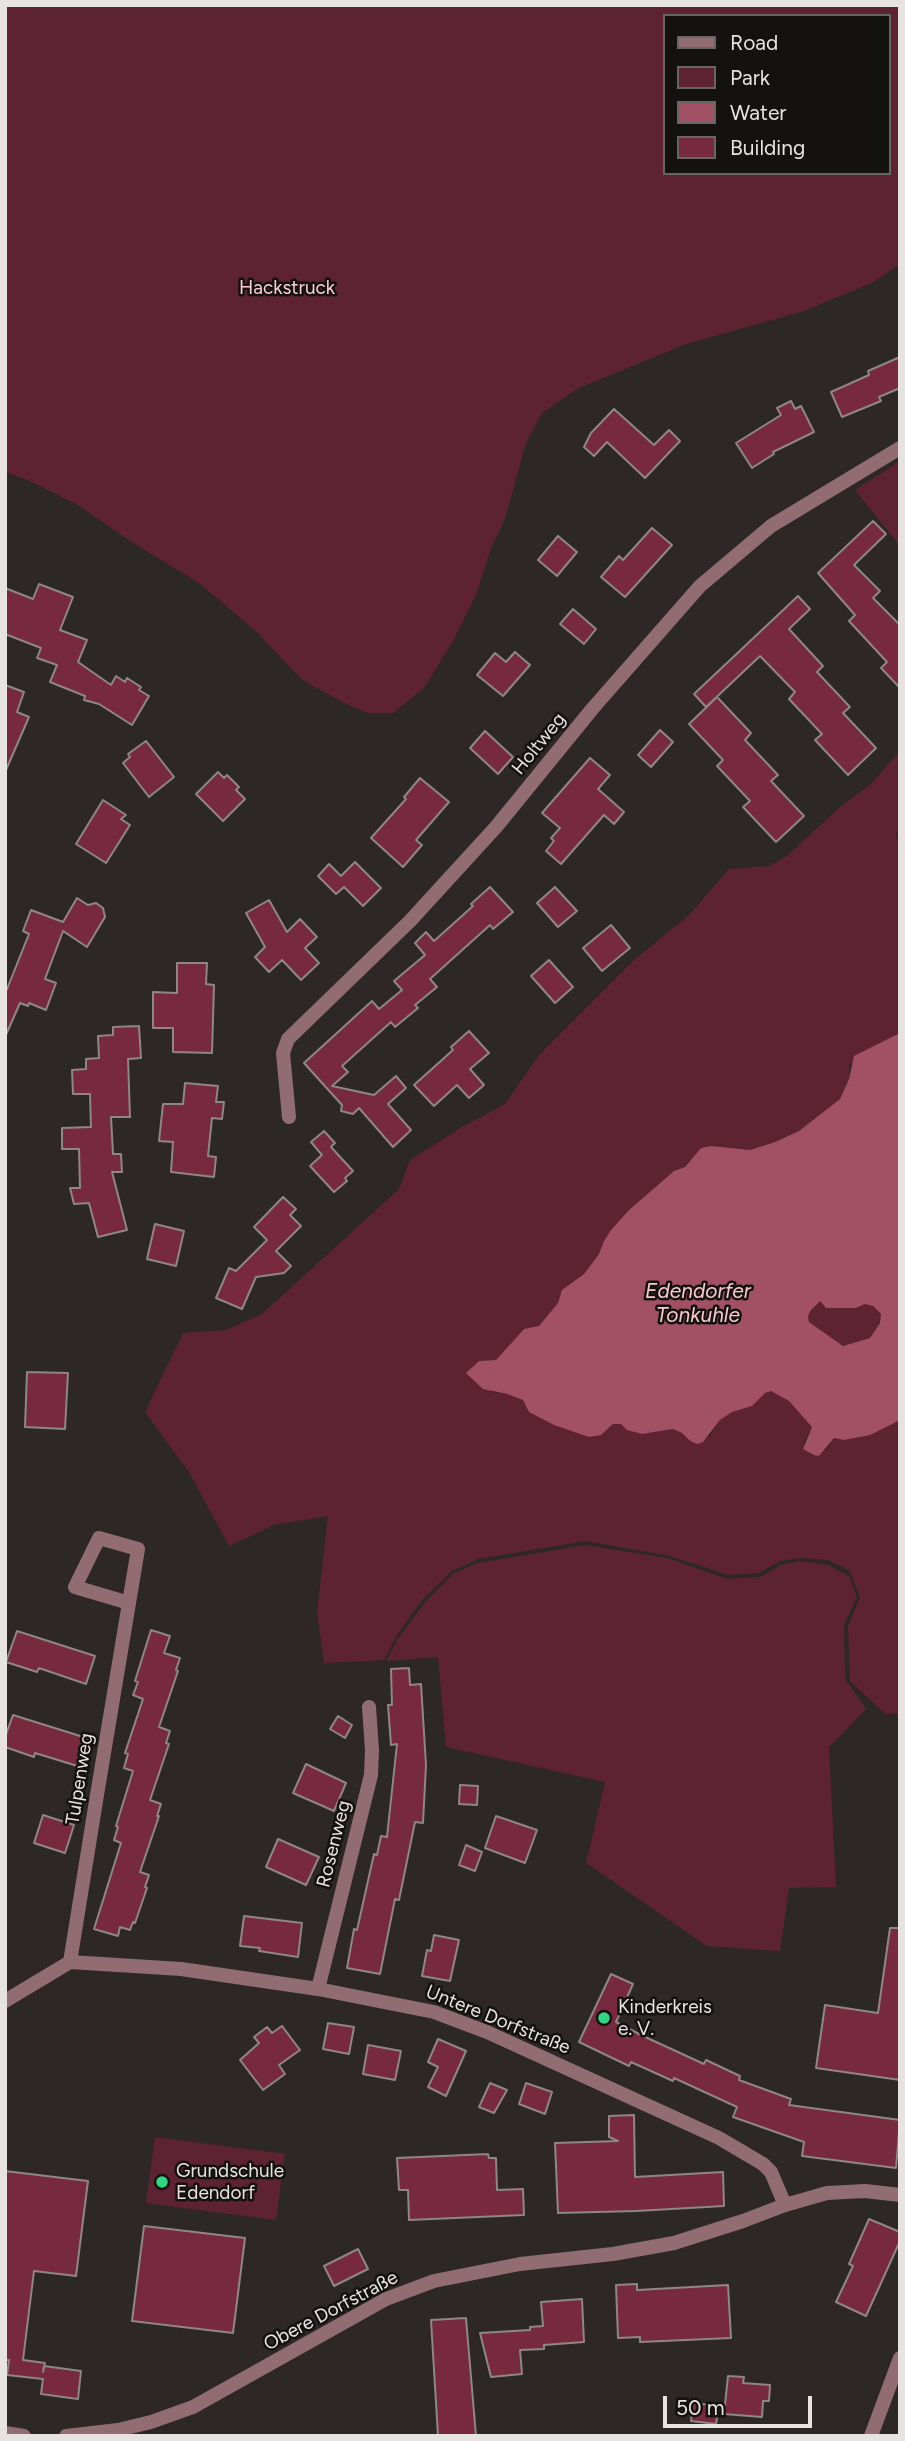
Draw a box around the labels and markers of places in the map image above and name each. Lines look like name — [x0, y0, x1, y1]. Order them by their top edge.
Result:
place label: Kinderkreis e. V. — [618, 1996, 712, 2040]
marker: Kinderkreis e. V. — [596, 2010, 612, 2026]
place label: Grundschule Edendorf — [176, 2160, 284, 2204]
marker: Grundschule Edendorf — [154, 2174, 170, 2190]

